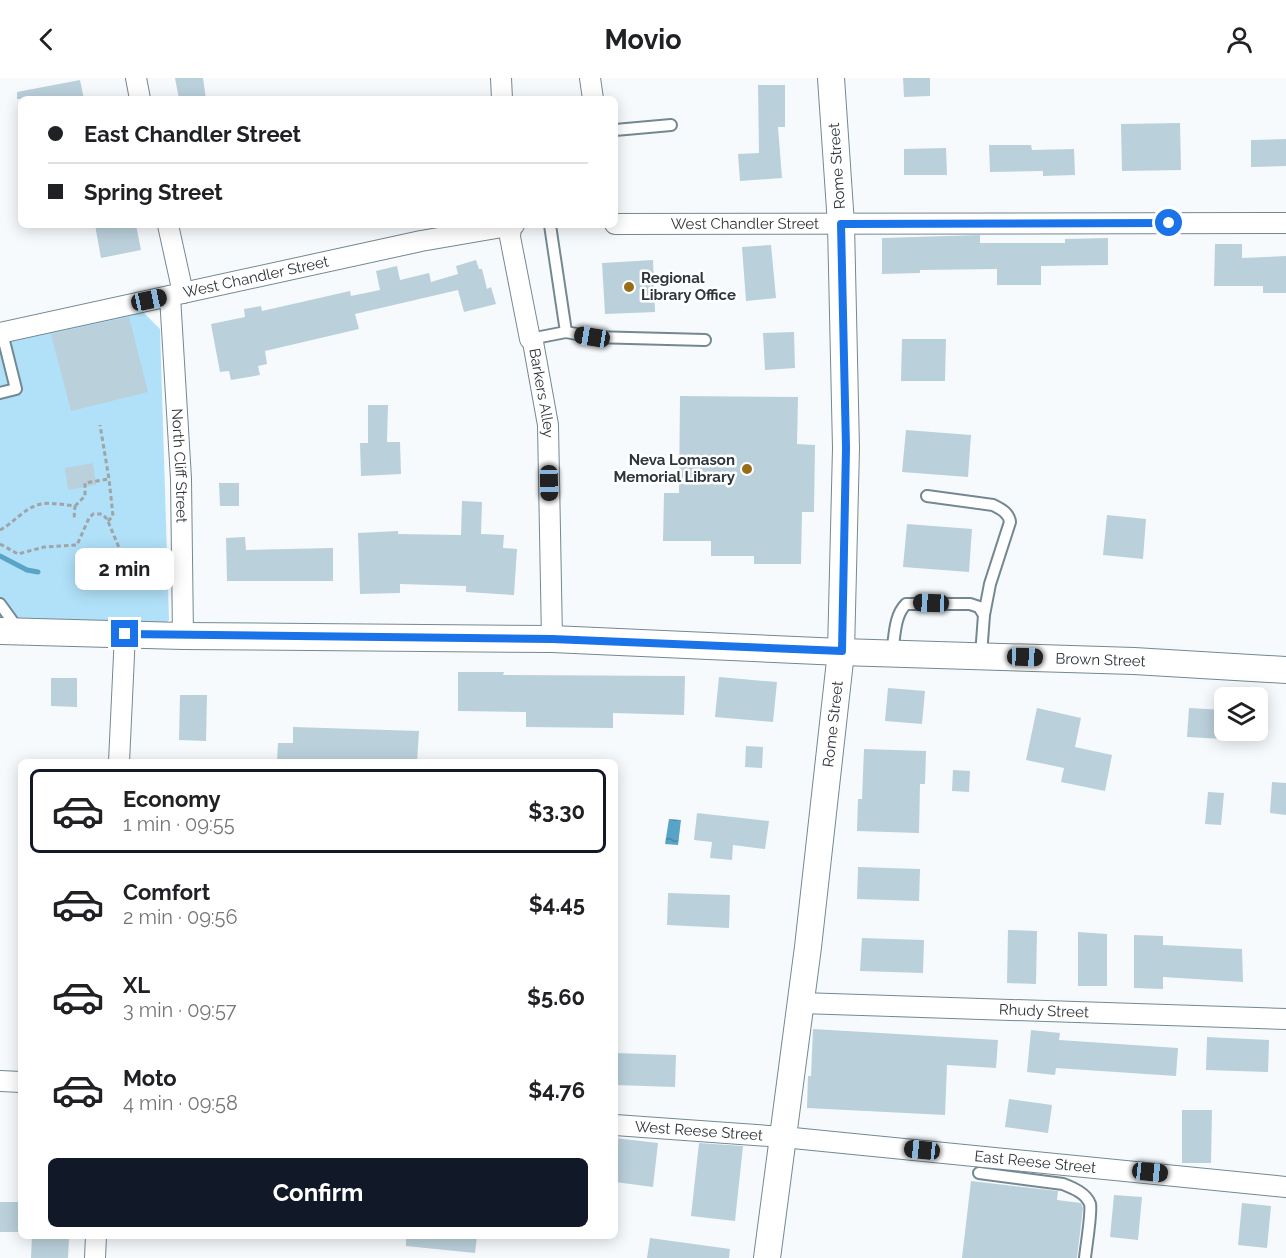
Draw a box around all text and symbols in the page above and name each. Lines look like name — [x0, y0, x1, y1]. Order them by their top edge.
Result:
icon: back — [30, 23, 63, 56]
icon: person — [1223, 23, 1256, 56]
text: Movio — [604, 24, 682, 55]
text: East Chandler Street — [84, 121, 301, 147]
street label: Rome Street — [825, 122, 849, 210]
text: Spring Street — [84, 179, 223, 205]
route start — [1155, 209, 1182, 236]
street label: West Chandler Street — [671, 215, 819, 233]
street label: West Chandler Street — [182, 252, 330, 302]
place label: Regional Library Office — [641, 269, 736, 304]
marker: Regional Library Office — [622, 280, 636, 294]
car — [130, 287, 168, 313]
car — [573, 325, 611, 349]
street label: Barkers Alley — [525, 347, 557, 438]
street label: North Cliff Street — [168, 408, 191, 523]
place label: Neva Lomason Memorial Library — [613, 451, 736, 486]
marker: Neva Lomason Memorial Library — [740, 462, 754, 476]
car — [540, 465, 558, 501]
callout: 2 min — [76, 547, 174, 589]
text: 2 min — [99, 557, 150, 581]
car — [913, 593, 949, 613]
route end — [111, 620, 138, 647]
car — [1007, 647, 1043, 667]
street label: Brown Street — [1055, 650, 1146, 671]
street label: Rome Street — [819, 680, 847, 768]
map controls — [1214, 687, 1268, 741]
button: layers — [1214, 687, 1268, 741]
icon: car — [51, 784, 105, 838]
text: Economy — [123, 786, 221, 812]
text: $3.30 — [528, 798, 585, 824]
text: 1 min · 09:55 — [123, 812, 235, 836]
icon: car — [51, 877, 105, 931]
text: Comfort — [123, 879, 210, 905]
text: $4.45 — [529, 891, 585, 917]
text: 2 min · 09:56 — [123, 905, 238, 929]
icon: car — [51, 970, 105, 1024]
text: XL — [123, 972, 150, 998]
text: $5.60 — [527, 984, 585, 1010]
text: 3 min · 09:57 — [123, 998, 236, 1022]
street label: Rhudy Street — [999, 1001, 1089, 1021]
icon: car — [51, 1063, 105, 1117]
text: Moto — [123, 1065, 177, 1091]
text: $4.76 — [528, 1077, 585, 1103]
text: 4 min · 09:58 — [123, 1091, 238, 1115]
street label: West Reese Street — [634, 1117, 763, 1145]
car — [903, 1139, 941, 1161]
street label: East Reese Street — [974, 1147, 1097, 1177]
button: Confirm — [48, 1158, 588, 1227]
car — [1131, 1161, 1169, 1183]

